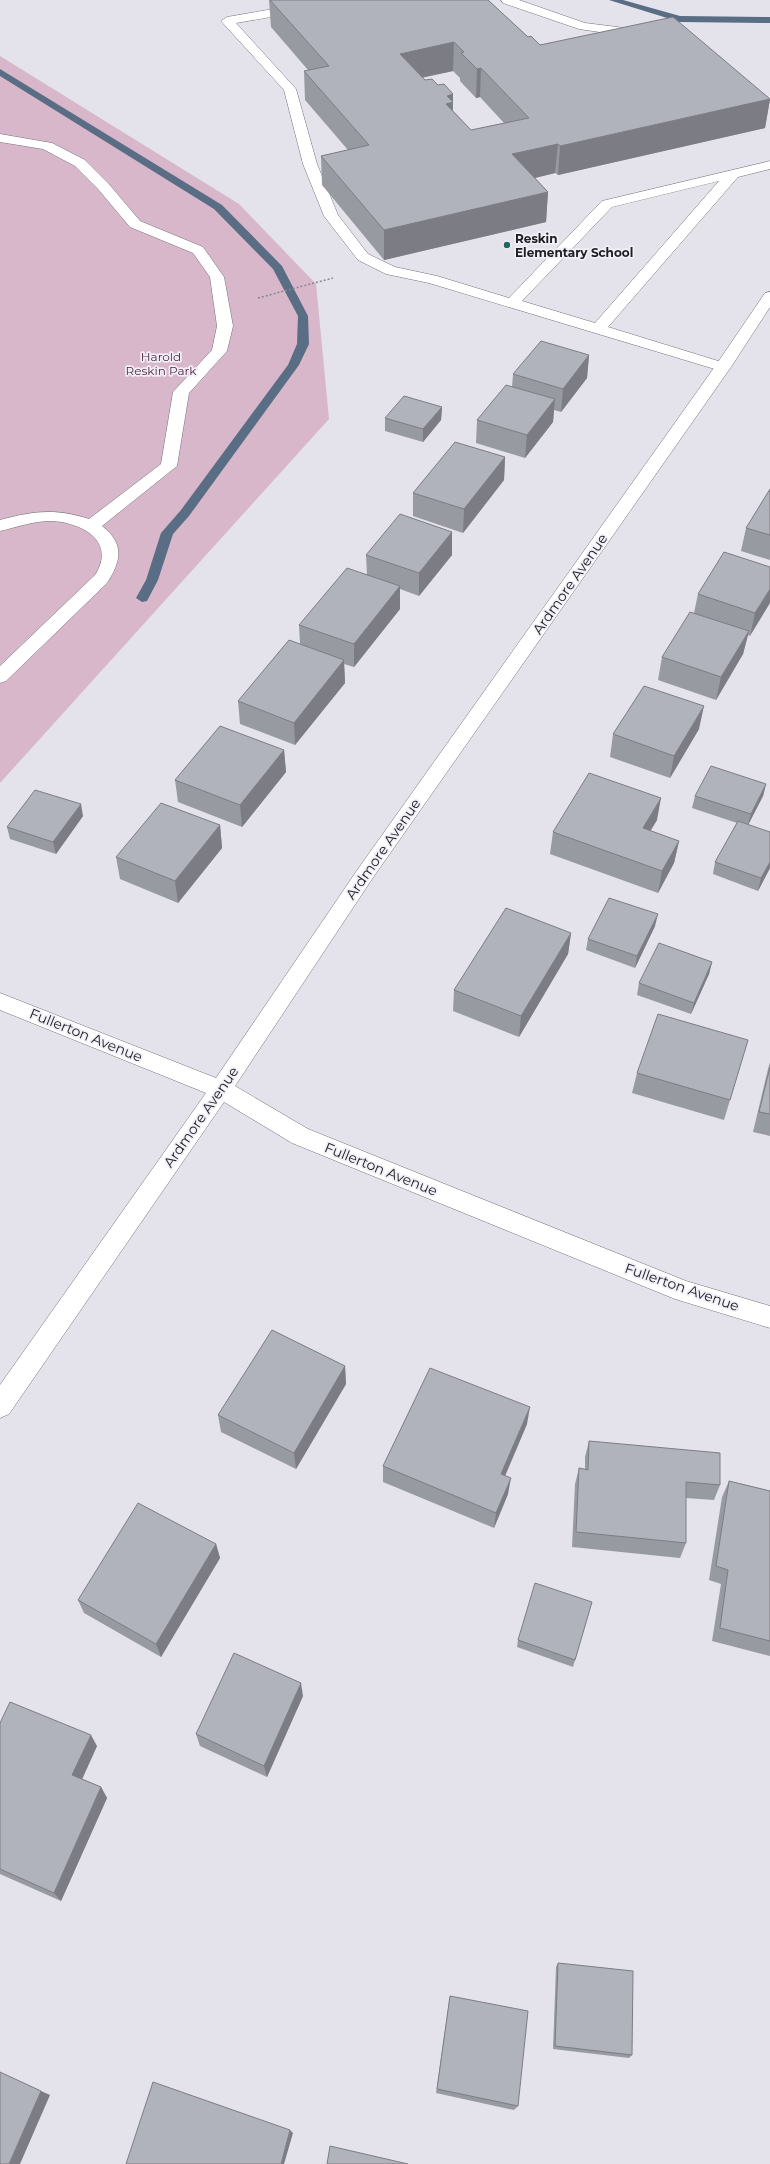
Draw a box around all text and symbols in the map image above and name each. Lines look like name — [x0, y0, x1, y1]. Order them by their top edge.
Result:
place label: Reskin Elementary School — [515, 231, 633, 260]
marker: Reskin Elementary School — [502, 240, 512, 250]
park label: Harold Reskin Park — [126, 349, 197, 378]
street label: Ardmore Avenue — [528, 530, 612, 638]
street label: Ardmore Avenue — [341, 795, 425, 903]
street label: Fullerton Avenue — [27, 1004, 145, 1066]
street label: Ardmore Avenue — [159, 1063, 243, 1171]
street label: Fullerton Avenue — [322, 1138, 440, 1200]
street label: Fullerton Avenue — [622, 1259, 742, 1315]

